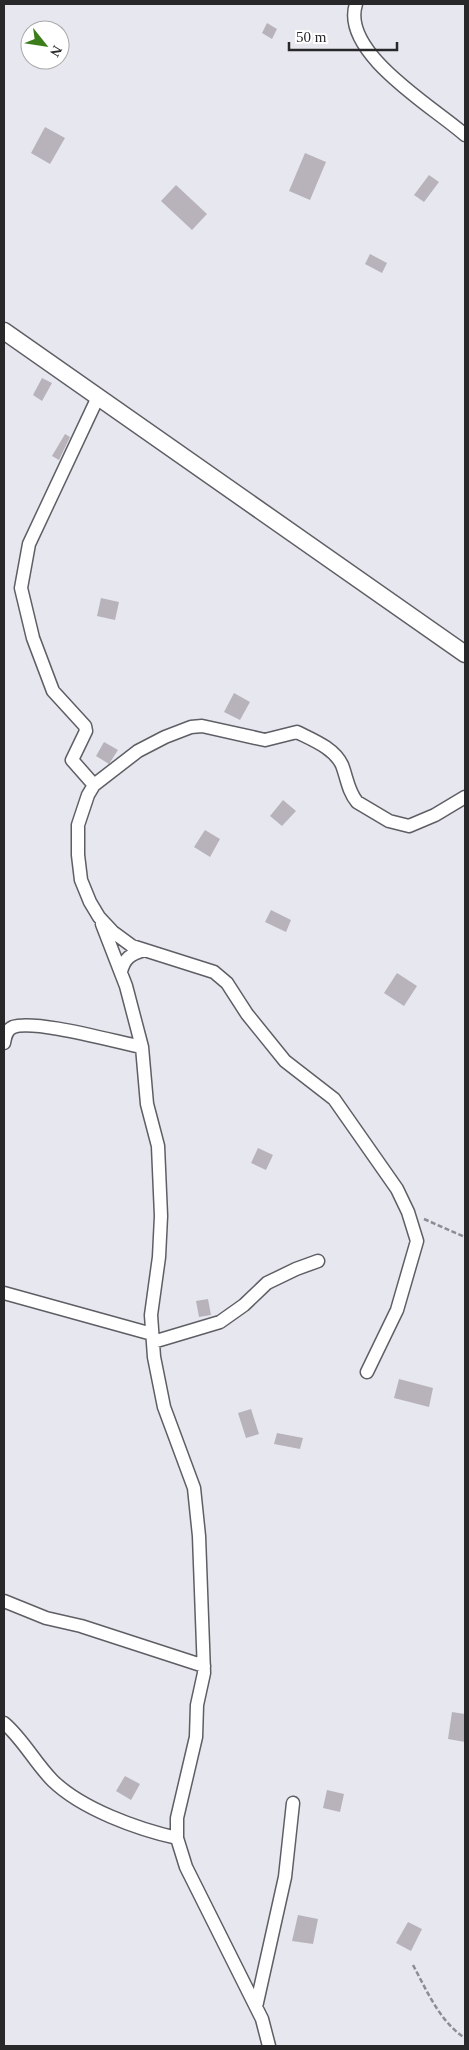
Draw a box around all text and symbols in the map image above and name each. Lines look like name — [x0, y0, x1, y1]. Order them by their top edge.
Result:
north arrow — [20, 20, 70, 70]
scale bar — [289, 20, 396, 52]
text: 50 m — [296, 29, 327, 45]
text: N — [47, 43, 65, 59]

